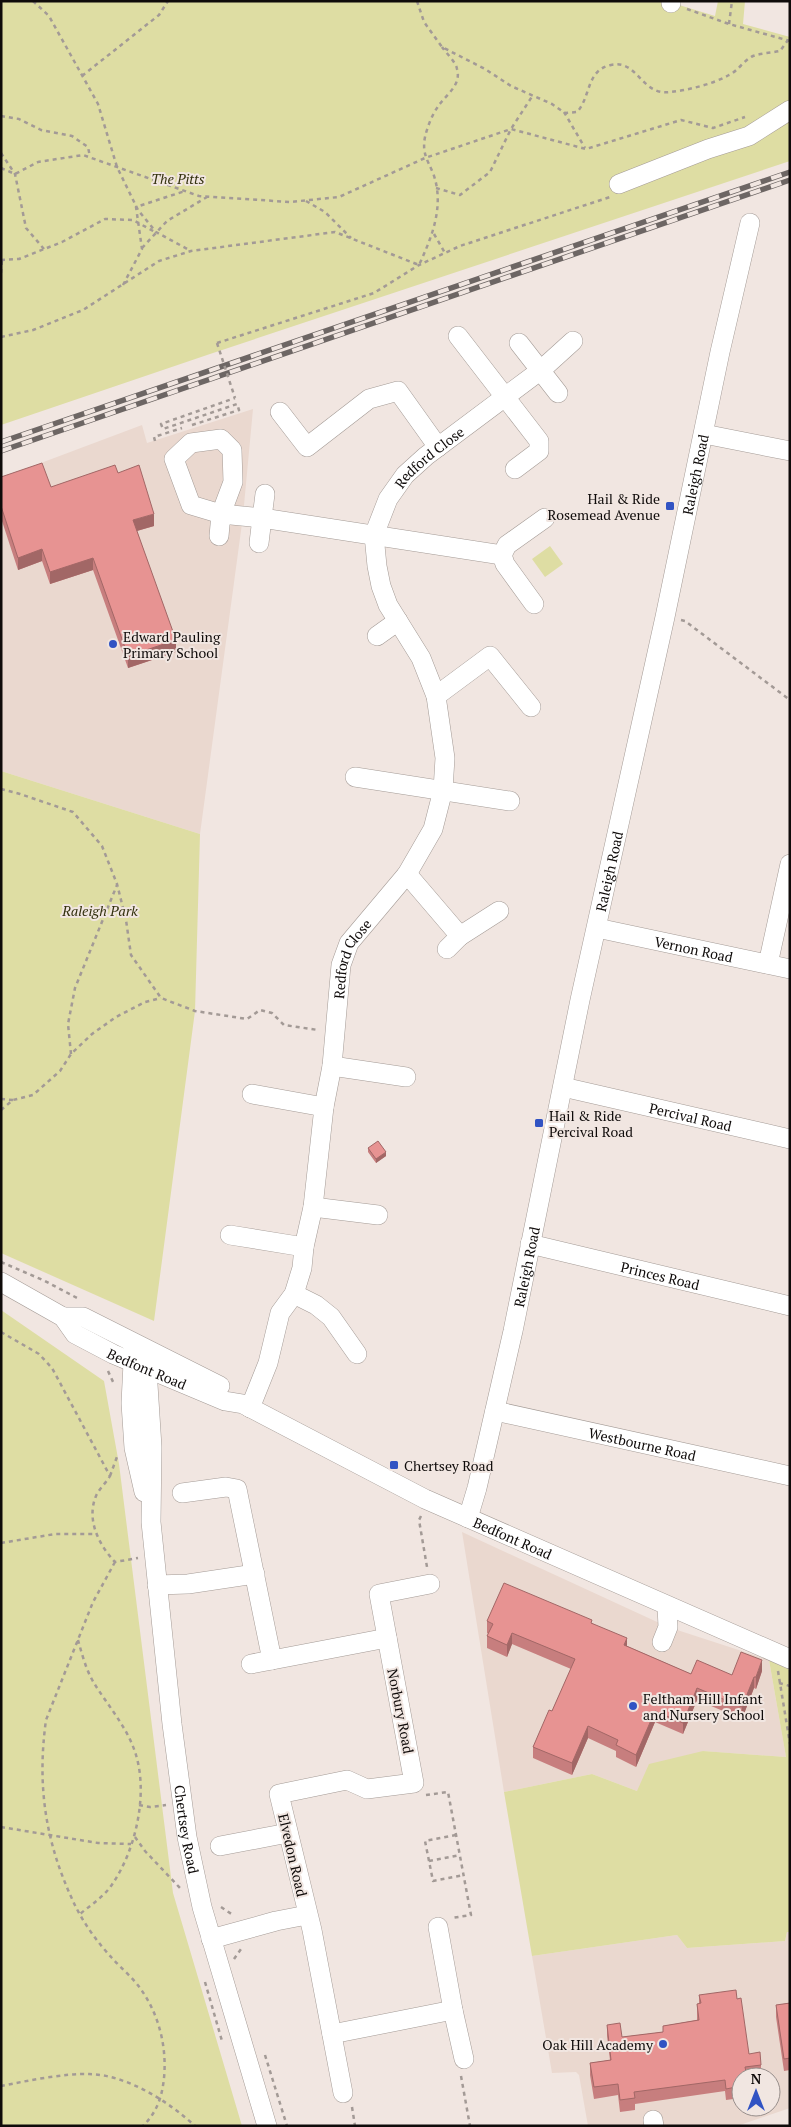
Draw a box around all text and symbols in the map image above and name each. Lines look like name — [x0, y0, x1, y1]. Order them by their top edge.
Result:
park label: The Pitts — [151, 169, 205, 188]
street label: Redford Close — [390, 422, 468, 491]
street label: Raleigh Road — [677, 432, 712, 516]
place label: Hail & Ride Rosemead Avenue — [548, 489, 660, 524]
marker: Hail & Ride Rosemead Avenue — [664, 500, 676, 512]
place label: Edward Pauling Primary School — [123, 627, 221, 662]
marker: Edward Pauling Primary School — [107, 638, 119, 650]
street label: Raleigh Road — [590, 829, 627, 913]
park label: Raleigh Park — [61, 901, 138, 920]
street label: Redford Close — [329, 914, 375, 1000]
street label: Vernon Road — [653, 931, 735, 966]
street label: Percival Road — [648, 1098, 734, 1135]
place label: Hail & Ride Percival Road — [549, 1106, 633, 1141]
marker: Hail & Ride Percival Road — [533, 1117, 545, 1129]
street label: Raleigh Road — [509, 1225, 543, 1309]
street label: Princes Road — [619, 1257, 702, 1294]
street label: Bedfont Road — [104, 1343, 190, 1393]
street label: Westbourne Road — [587, 1422, 698, 1465]
place label: Chertsey Road — [404, 1456, 494, 1475]
marker: Chertsey Road — [388, 1459, 400, 1471]
street label: Bedfont Road — [471, 1512, 555, 1563]
street label: Norbury Road — [383, 1667, 419, 1755]
place label: Feltham Hill Infant and Nursery School — [643, 1689, 764, 1724]
marker: Feltham Hill Infant and Nursery School — [627, 1700, 639, 1712]
street label: Chertsey Road — [171, 1784, 204, 1875]
street label: Elvedon Road — [274, 1812, 312, 1899]
place label: Oak Hill Academy — [542, 2035, 654, 2054]
marker: Oak Hill Academy — [657, 2038, 669, 2050]
north arrow — [731, 2067, 781, 2117]
text: N — [751, 2069, 762, 2088]

